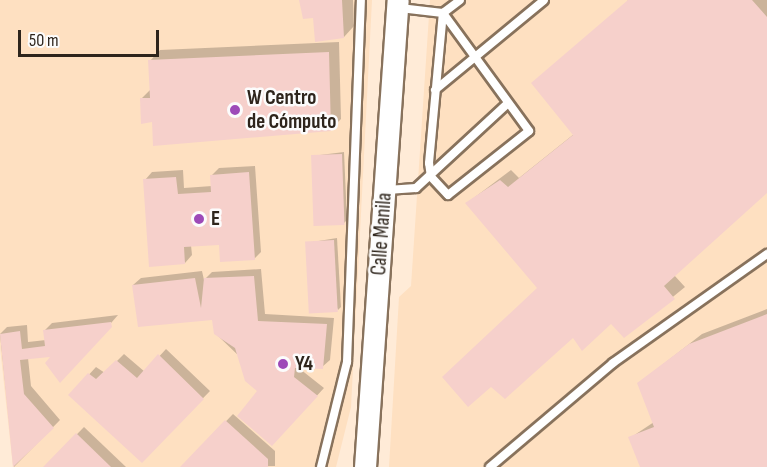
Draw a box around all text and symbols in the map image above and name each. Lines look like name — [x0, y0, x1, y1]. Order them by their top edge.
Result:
scale bar — [21, 18, 162, 56]
text: 50 m — [29, 30, 59, 51]
place label: W Centro de Cómputo — [247, 85, 336, 135]
marker: W Centro de Cómputo — [228, 103, 242, 117]
street label: Calle Manila — [367, 192, 397, 276]
place label: E — [211, 206, 220, 232]
marker: E — [192, 212, 206, 226]
place label: Y4 — [295, 351, 313, 377]
marker: Y4 — [276, 357, 290, 371]

